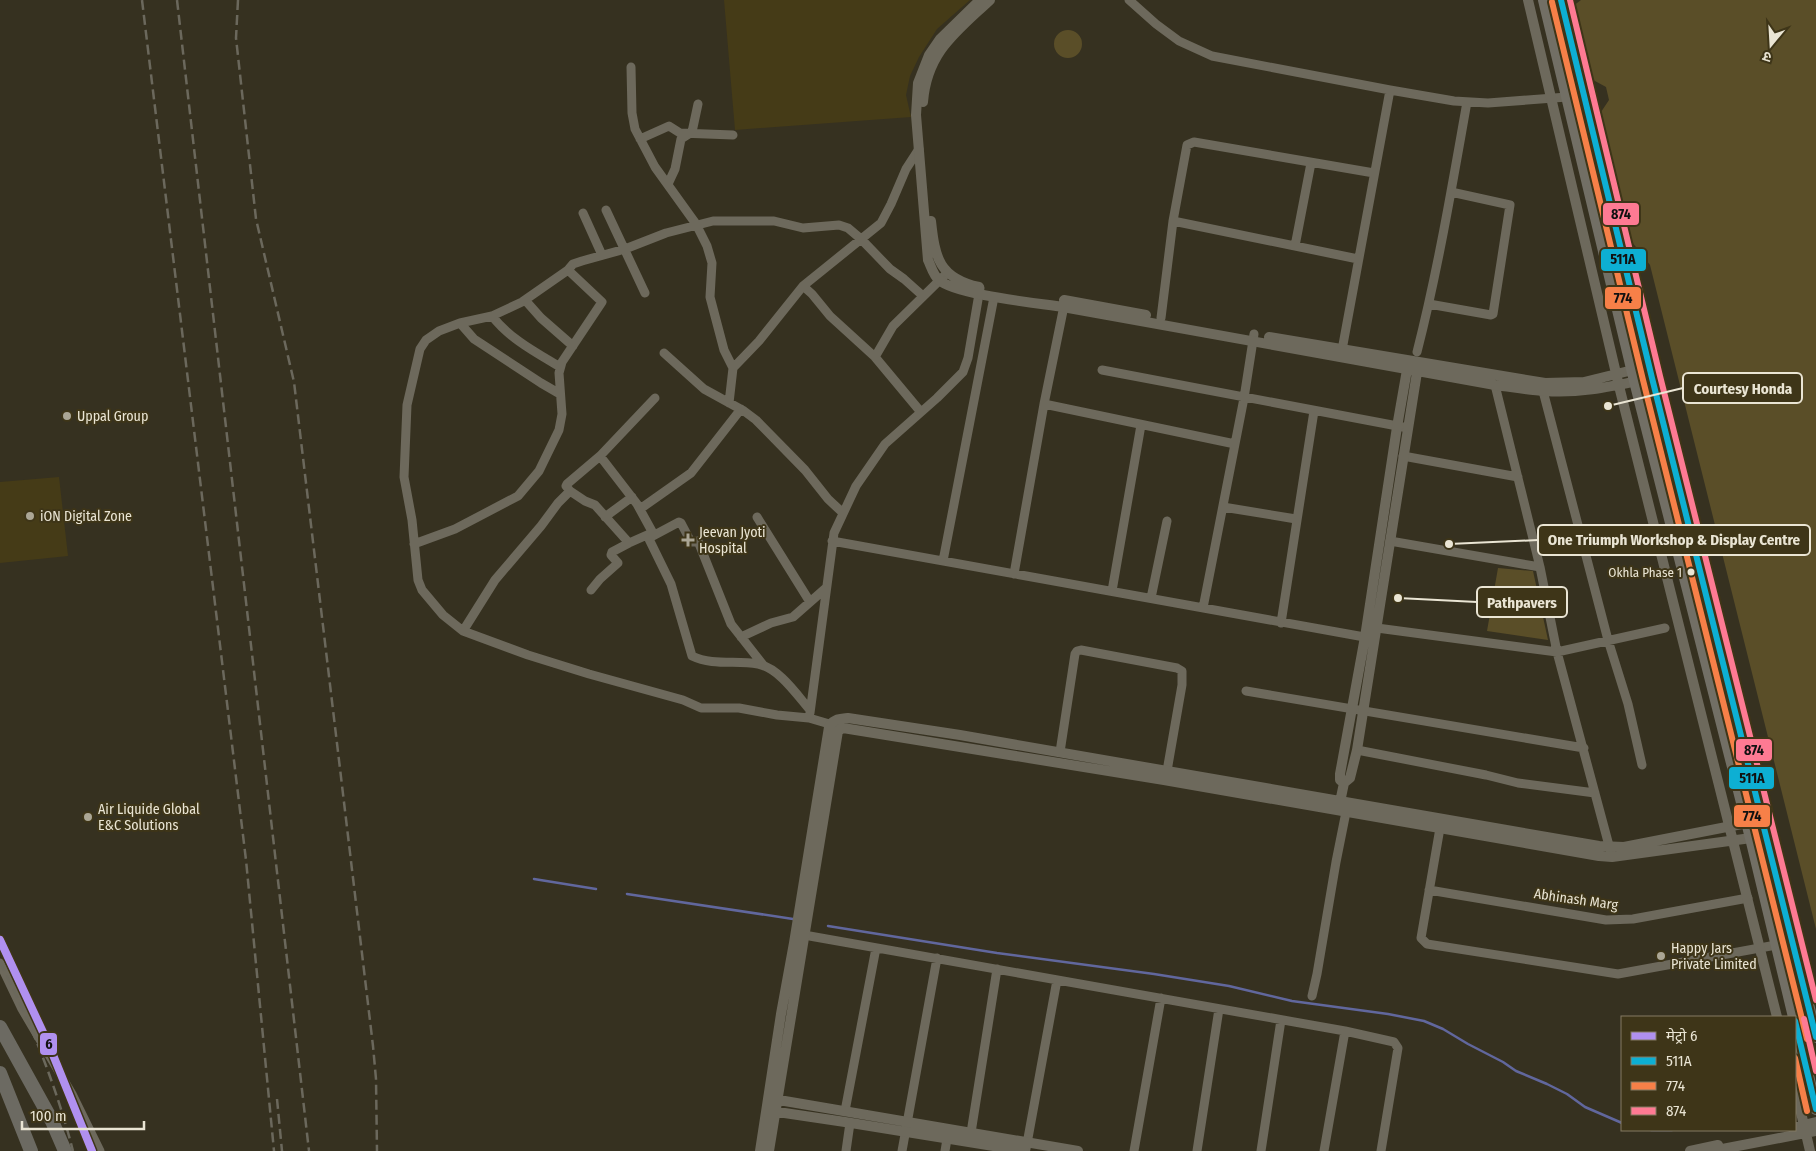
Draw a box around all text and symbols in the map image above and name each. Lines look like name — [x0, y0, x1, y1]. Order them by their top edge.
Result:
north arrow — [1746, 20, 1796, 70]
text: उ — [1760, 47, 1774, 66]
line badge: 874 — [1602, 202, 1640, 226]
text: 874 — [1611, 206, 1631, 223]
line badge: 511A — [1600, 248, 1647, 272]
text: 511A — [1610, 251, 1636, 268]
line badge: 774 — [1604, 286, 1642, 310]
text: 774 — [1614, 290, 1632, 307]
callout: Courtesy Honda — [1683, 373, 1802, 403]
text: Courtesy Honda — [1694, 380, 1793, 398]
place label: Uppal Group — [77, 408, 148, 425]
marker: Uppal Group — [61, 410, 73, 422]
place label: iON Digital Zone — [40, 508, 132, 525]
marker: iON Digital Zone — [24, 510, 36, 522]
place label: Jeevan Jyoti Hospital — [699, 524, 766, 557]
callout: One Triumph Workshop & Display Centre — [1538, 525, 1810, 555]
text: One Triumph Workshop & Display Centre — [1548, 531, 1801, 549]
marker: Jeevan Jyoti Hospital — [681, 533, 695, 547]
place label: Okhla Phase 1 — [1608, 565, 1682, 580]
marker: Okhla Phase 1 — [1686, 567, 1696, 577]
callout: Pathpavers — [1477, 587, 1567, 617]
text: Pathpavers — [1487, 594, 1557, 612]
line badge: 874 — [1735, 738, 1773, 762]
text: 874 — [1744, 742, 1764, 759]
line badge: 511A — [1728, 766, 1775, 790]
text: 511A — [1739, 770, 1765, 787]
place label: Air Liquide Global E&C Solutions — [98, 801, 200, 834]
line badge: 774 — [1733, 804, 1771, 828]
text: 774 — [1743, 808, 1761, 825]
marker: Air Liquide Global E&C Solutions — [82, 811, 94, 823]
street label: Abhinash Marg — [1533, 885, 1619, 914]
place label: Happy Jars Private Limited — [1671, 940, 1757, 973]
marker: Happy Jars Private Limited — [1655, 950, 1667, 962]
legend — [1621, 1016, 1796, 1131]
text: मेट्रो 6 — [1666, 1027, 1697, 1045]
line badge: 6 — [39, 1032, 58, 1056]
text: 6 — [45, 1036, 53, 1053]
text: 511A — [1666, 1052, 1692, 1070]
text: 774 — [1666, 1077, 1685, 1095]
scale bar — [22, 1098, 145, 1130]
text: 874 — [1666, 1102, 1686, 1120]
text: 100 m — [30, 1107, 67, 1125]

